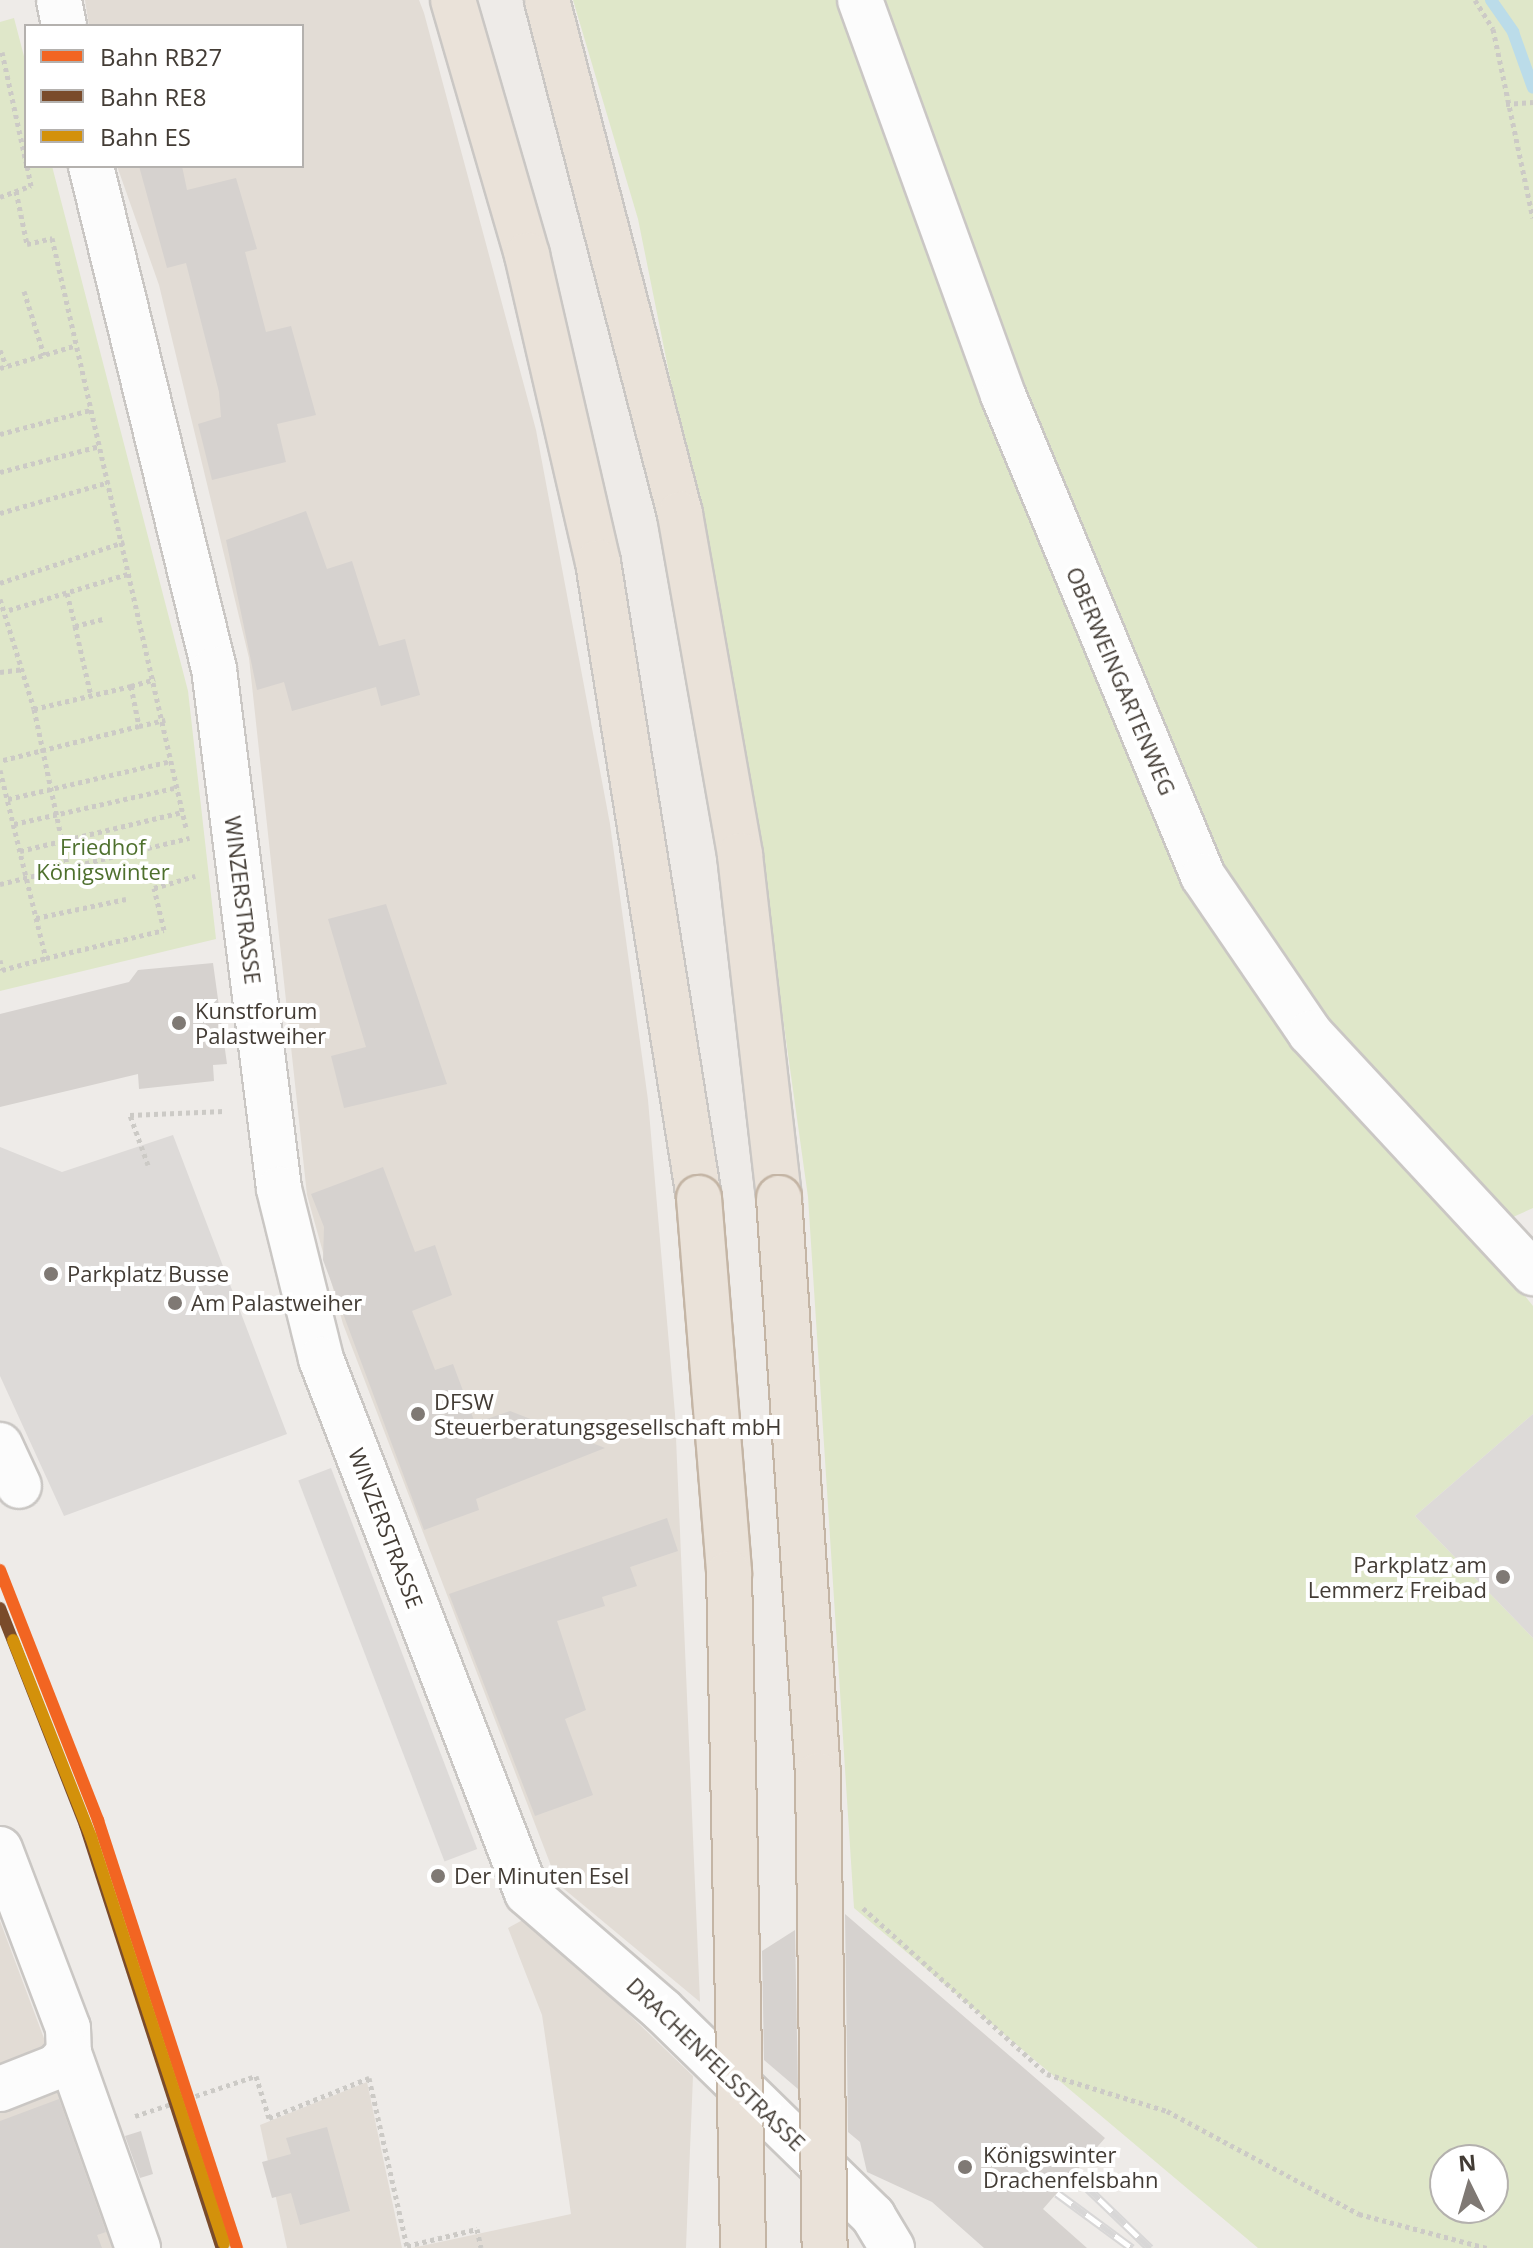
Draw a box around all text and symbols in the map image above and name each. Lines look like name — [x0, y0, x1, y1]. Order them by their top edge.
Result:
legend — [24, 24, 304, 168]
text: Bahn RB27 — [100, 40, 222, 73]
text: Bahn RE8 — [100, 80, 206, 113]
text: Bahn ES — [100, 120, 191, 153]
street label: OBERWEINGARTENWEG — [1061, 563, 1181, 799]
street label: WINZERSTRASSE — [220, 814, 266, 986]
park label: Friedhof Königswinter — [36, 833, 170, 884]
place label: Kunstforum Palastweiher — [195, 997, 326, 1048]
marker: Kunstforum Palastweiher — [170, 1014, 188, 1032]
place label: Parkplatz Busse — [67, 1261, 229, 1287]
marker: Parkplatz Busse — [42, 1265, 60, 1283]
place label: Am Palastweiher — [191, 1290, 362, 1316]
marker: Am Palastweiher — [166, 1294, 184, 1312]
place label: DFSW Steuerberatungsgesellschaft mbH — [434, 1388, 781, 1440]
marker: DFSW Steuerberatungsgesellschaft mbH — [409, 1405, 427, 1423]
street label: WINZERSTRASSE — [343, 1444, 429, 1612]
place label: Parkplatz am Lemmerz Freibad — [1308, 1551, 1487, 1602]
marker: Parkplatz am Lemmerz Freibad — [1494, 1568, 1512, 1586]
place label: Der Minuten Esel — [454, 1863, 629, 1889]
marker: Der Minuten Esel — [429, 1867, 447, 1885]
street label: DRACHENFELSSTRASSE — [621, 1972, 811, 2156]
place label: Königswinter Drachenfelsbahn — [983, 2141, 1159, 2192]
north arrow — [1429, 2144, 1509, 2224]
text: N — [1457, 2146, 1477, 2178]
marker: Königswinter Drachenfelsbahn — [954, 2156, 976, 2178]

